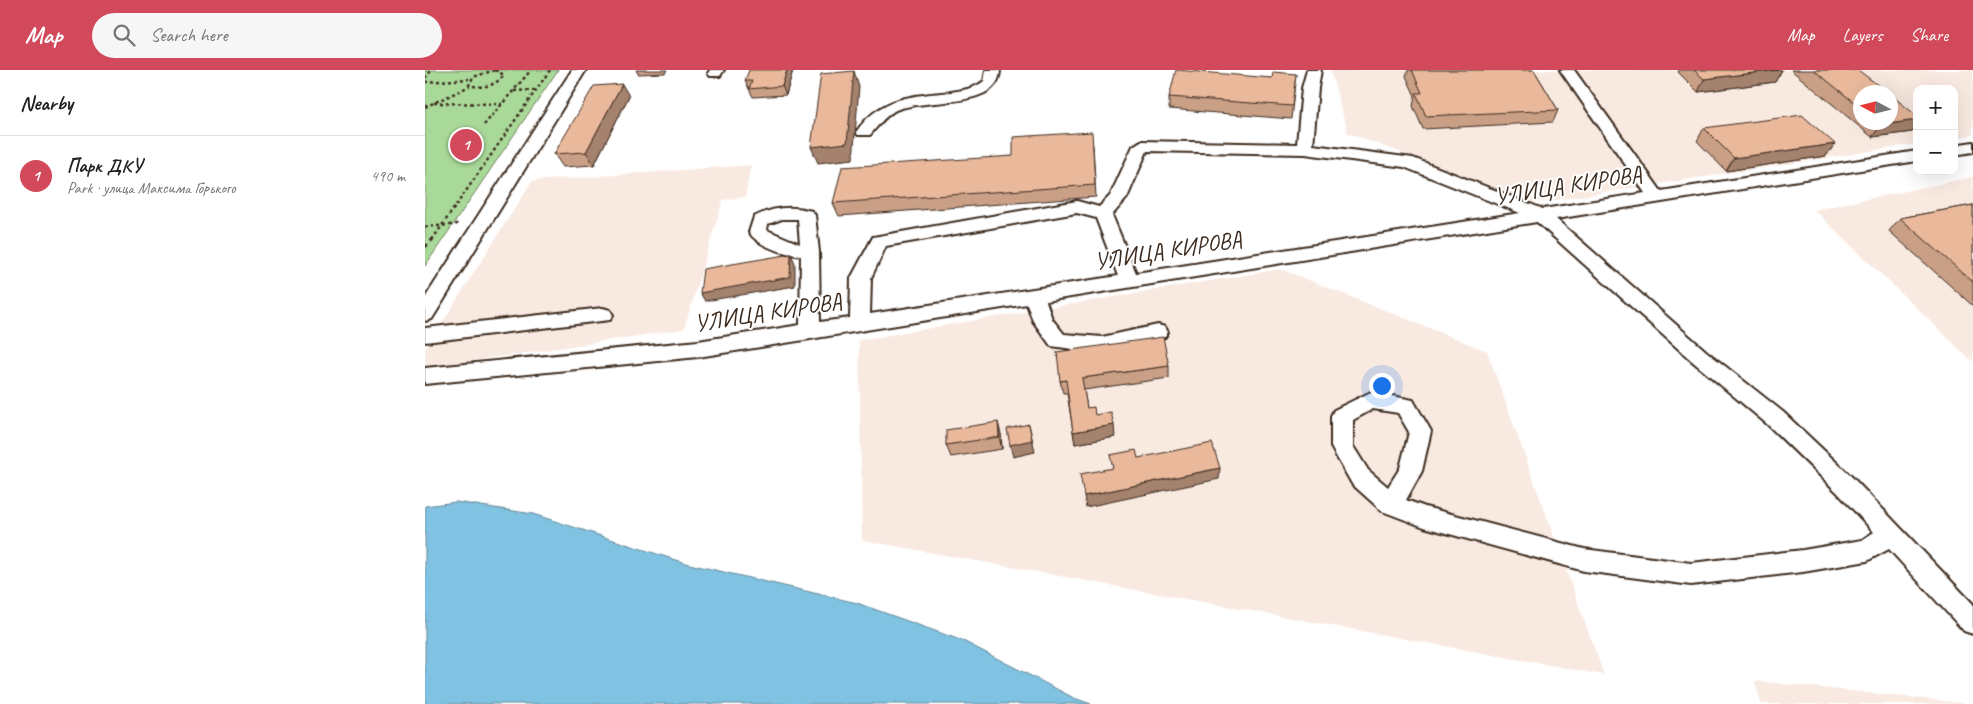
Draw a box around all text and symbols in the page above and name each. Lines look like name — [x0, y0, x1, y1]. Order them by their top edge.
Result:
search box — [92, 13, 442, 58]
text: Map — [25, 20, 62, 50]
icon: search — [110, 21, 138, 49]
text: Search here — [150, 23, 228, 47]
text: Map — [1787, 24, 1815, 46]
text: Layers — [1843, 24, 1882, 46]
text: Share — [1910, 24, 1948, 46]
north arrow — [1853, 85, 1898, 130]
map controls — [1913, 85, 1958, 175]
button: + — [1913, 85, 1958, 130]
text: Nearby — [20, 90, 73, 116]
pin: 1 — [450, 126, 482, 164]
button: − — [1913, 130, 1958, 175]
text: Парк ДКУ — [67, 154, 142, 178]
street label: УЛИЦА КИРОВА — [1492, 158, 1645, 211]
text: 1 — [32, 166, 40, 186]
text: 490 m — [371, 166, 405, 186]
text: Park · улица Максима Горького — [67, 178, 236, 198]
street label: УЛИЦА КИРОВА — [1092, 223, 1245, 276]
street label: УЛИЦА КИРОВА — [692, 285, 845, 338]
your location — [1369, 373, 1395, 399]

